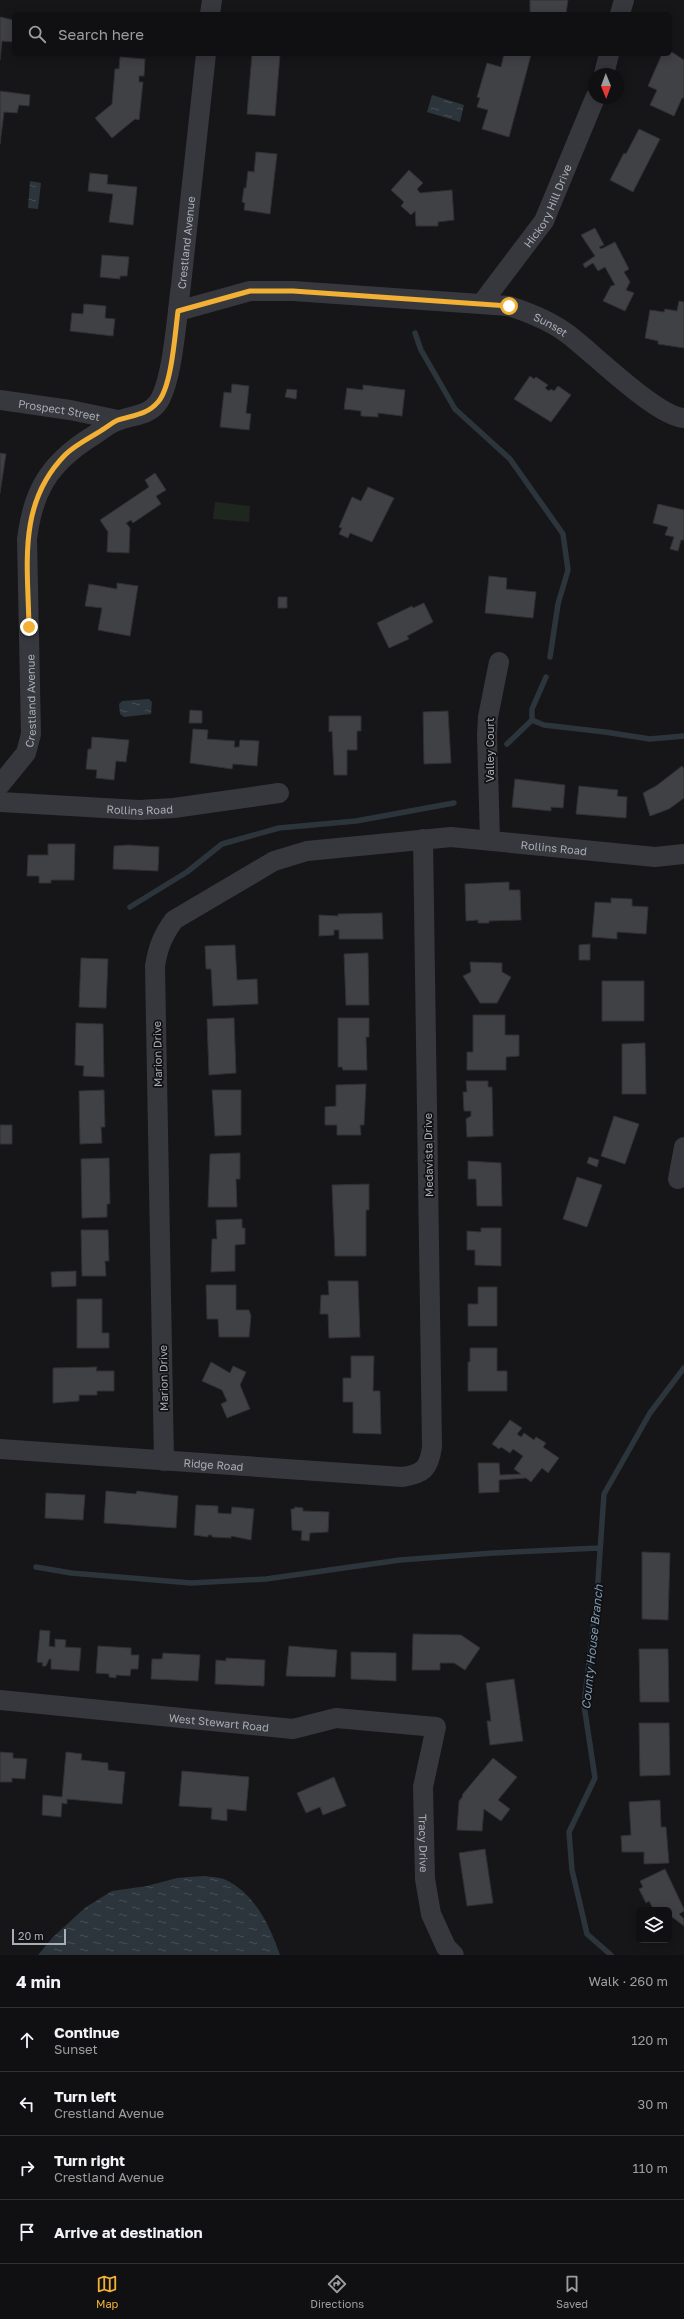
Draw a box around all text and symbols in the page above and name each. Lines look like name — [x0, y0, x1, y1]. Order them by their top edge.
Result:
search box — [12, 12, 672, 56]
icon: search — [26, 23, 48, 45]
text: Search here — [58, 25, 144, 43]
north arrow — [588, 68, 624, 104]
street label: Hickory Hill Drive — [520, 162, 573, 249]
street label: Crestland Avenue — [174, 196, 197, 290]
route start — [500, 297, 518, 315]
street label: Sunset — [532, 309, 571, 339]
street label: Prospect Street — [18, 396, 101, 423]
route end — [20, 618, 38, 636]
street label: Crestland Avenue — [21, 654, 38, 749]
street label: Valley Court — [483, 718, 496, 782]
street label: Rollins Road — [106, 802, 173, 817]
street label: Rollins Road — [520, 837, 587, 857]
street label: Marion Drive — [150, 1021, 164, 1087]
street label: Medavista Drive — [421, 1113, 435, 1197]
street label: Marion Drive — [156, 1345, 170, 1411]
street label: Ridge Road — [183, 1455, 244, 1472]
water label: County House Branch — [578, 1583, 606, 1710]
street label: West Stewart Road — [168, 1710, 270, 1733]
street label: Tracy Drive — [417, 1814, 431, 1873]
map controls — [636, 1907, 672, 1943]
button: layers — [636, 1907, 672, 1943]
scale bar — [12, 1927, 66, 1946]
text: 20 m — [18, 1929, 44, 1942]
text: 4 min — [16, 1971, 61, 1992]
text: Walk · 260 m — [589, 1973, 668, 1989]
text: Continue — [54, 2023, 120, 2041]
icon: ahead — [16, 2029, 38, 2051]
text: 120 m — [631, 2032, 668, 2048]
text: Sunset — [54, 2041, 98, 2057]
text: Turn left — [54, 2087, 116, 2105]
icon: left — [16, 2093, 38, 2115]
text: 30 m — [638, 2096, 668, 2112]
text: Crestland Avenue — [54, 2105, 164, 2121]
text: Turn right — [54, 2151, 125, 2169]
icon: right — [16, 2157, 38, 2179]
text: 110 m — [633, 2160, 668, 2176]
text: Crestland Avenue — [54, 2169, 164, 2185]
icon: arrive — [16, 2221, 38, 2243]
text: Arrive at destination — [54, 2223, 203, 2241]
tab: Map — [96, 2273, 118, 2310]
tab: Directions — [310, 2273, 364, 2310]
tab: Saved — [556, 2273, 588, 2310]

